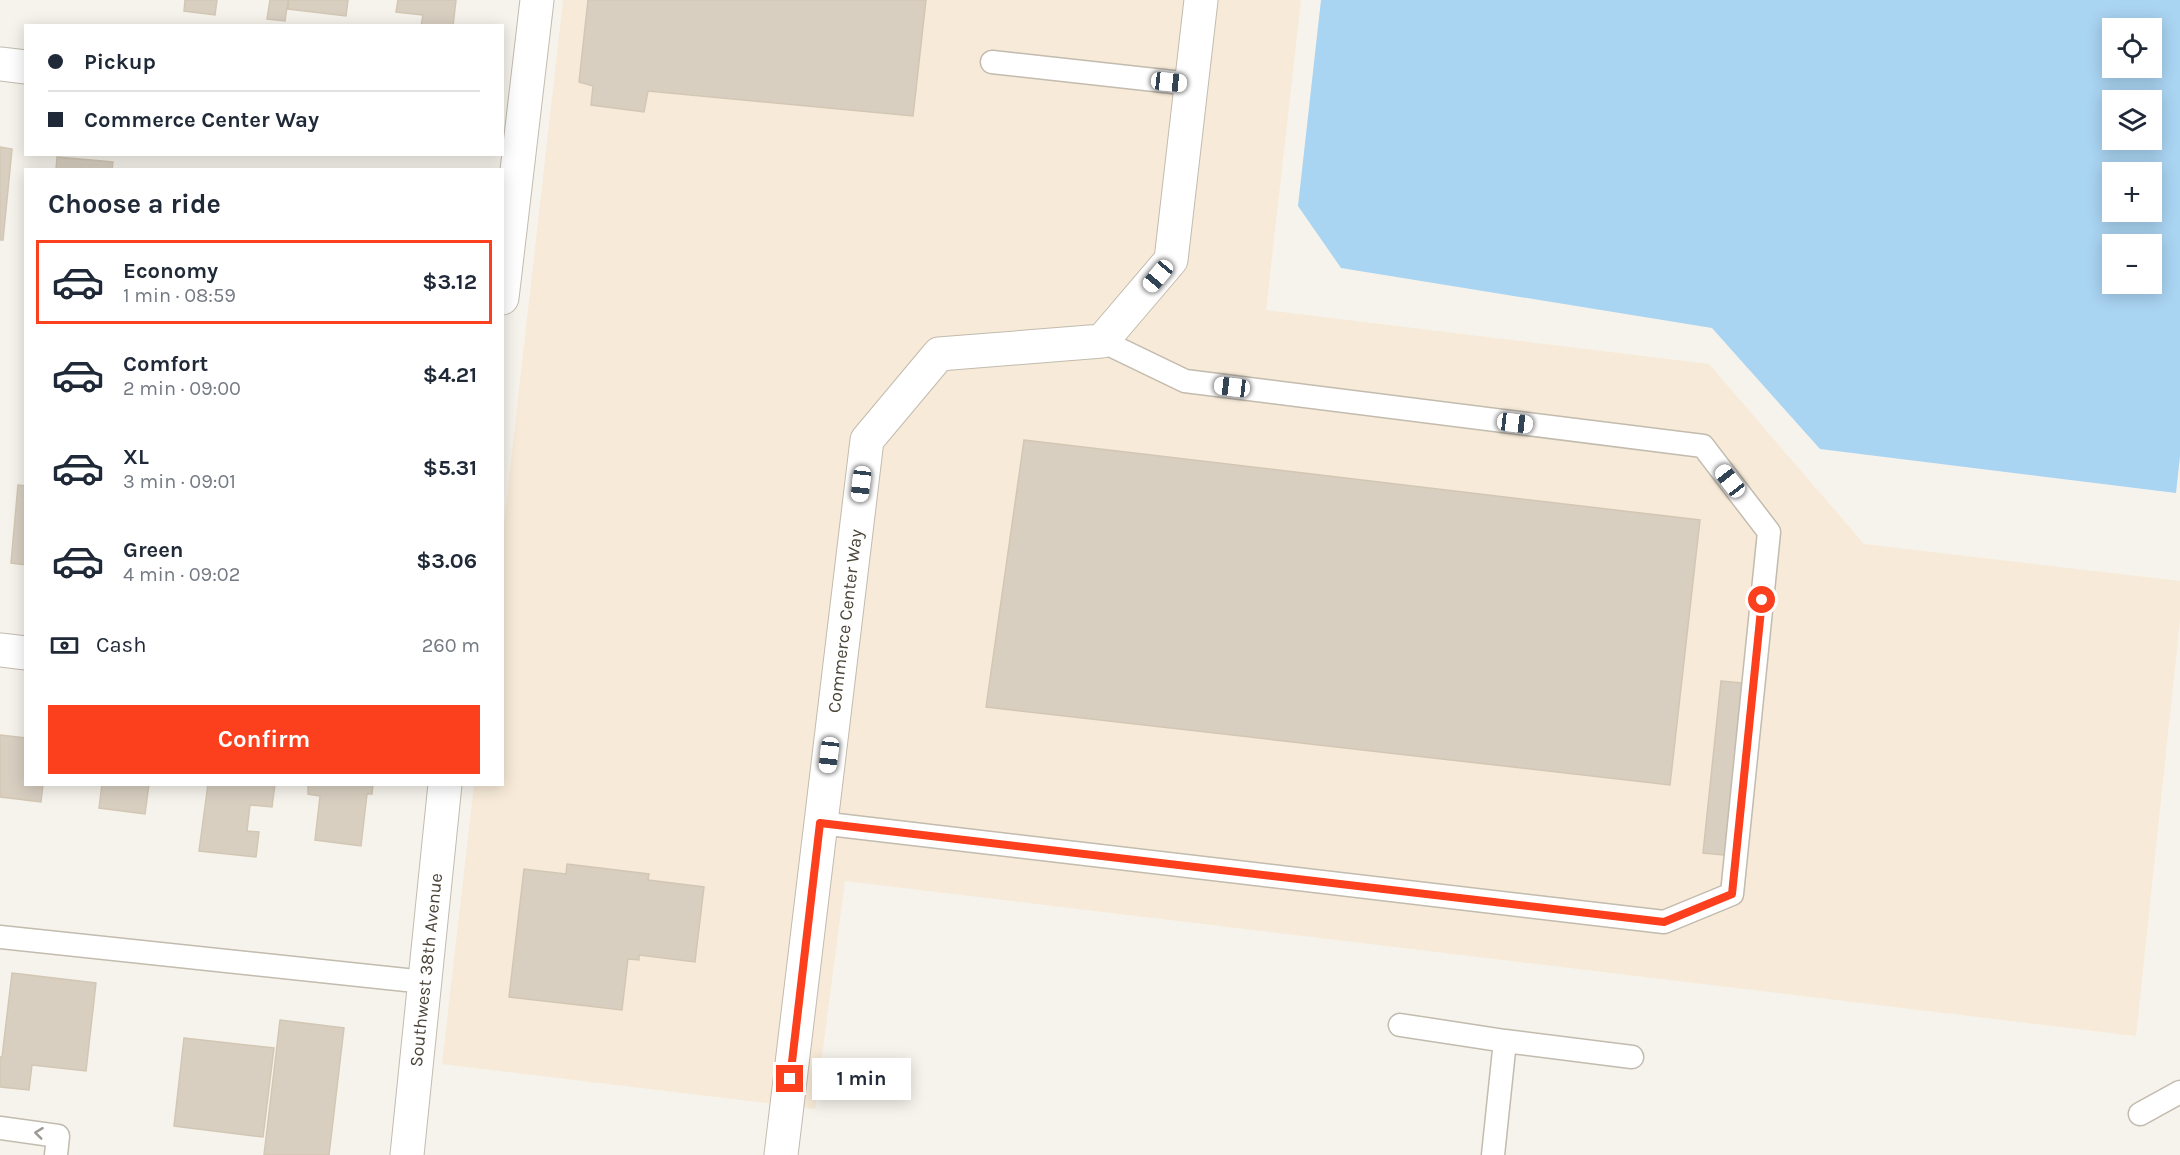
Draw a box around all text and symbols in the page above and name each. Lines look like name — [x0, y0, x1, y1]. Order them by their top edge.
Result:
map controls — [2102, 18, 2162, 294]
button: locate — [2102, 18, 2162, 78]
text: Pickup — [84, 49, 156, 75]
car — [1150, 71, 1188, 93]
button: layers — [2102, 90, 2162, 150]
text: Commerce Center Way — [84, 107, 319, 133]
button: + — [2102, 162, 2162, 222]
text: Choose a ride — [48, 188, 221, 220]
button: − — [2102, 234, 2162, 294]
icon: car — [51, 255, 105, 309]
car — [1140, 256, 1176, 296]
text: Economy — [123, 258, 218, 284]
text: $3.12 — [422, 269, 477, 295]
text: 1 min · 08:59 — [123, 284, 236, 307]
icon: car — [51, 348, 105, 402]
text: Comfort — [123, 351, 208, 377]
text: $4.21 — [423, 362, 477, 388]
car — [1213, 376, 1251, 398]
text: 2 min · 09:00 — [123, 377, 241, 400]
car — [1496, 412, 1534, 434]
icon: car — [51, 441, 105, 495]
text: XL — [123, 444, 149, 470]
text: $5.31 — [423, 455, 477, 481]
car — [1712, 461, 1748, 501]
car — [850, 465, 872, 503]
text: 3 min · 09:01 — [123, 470, 236, 493]
street label: Commerce Center Way — [823, 527, 867, 714]
icon: car — [51, 534, 105, 588]
text: Green — [123, 537, 184, 563]
text: $3.06 — [416, 548, 477, 574]
text: 4 min · 09:02 — [123, 563, 240, 586]
route start — [1748, 586, 1775, 613]
icon: cash — [48, 629, 81, 662]
text: Cash — [96, 632, 146, 658]
text: 260 m — [422, 634, 480, 657]
button: Confirm — [48, 705, 480, 774]
car — [818, 736, 840, 774]
street label: Southwest 38th Avenue — [405, 872, 447, 1068]
callout: 1 min — [811, 1058, 910, 1100]
route end — [776, 1065, 803, 1092]
text: 1 min — [836, 1067, 887, 1090]
one-way arrow — [34, 1128, 43, 1140]

